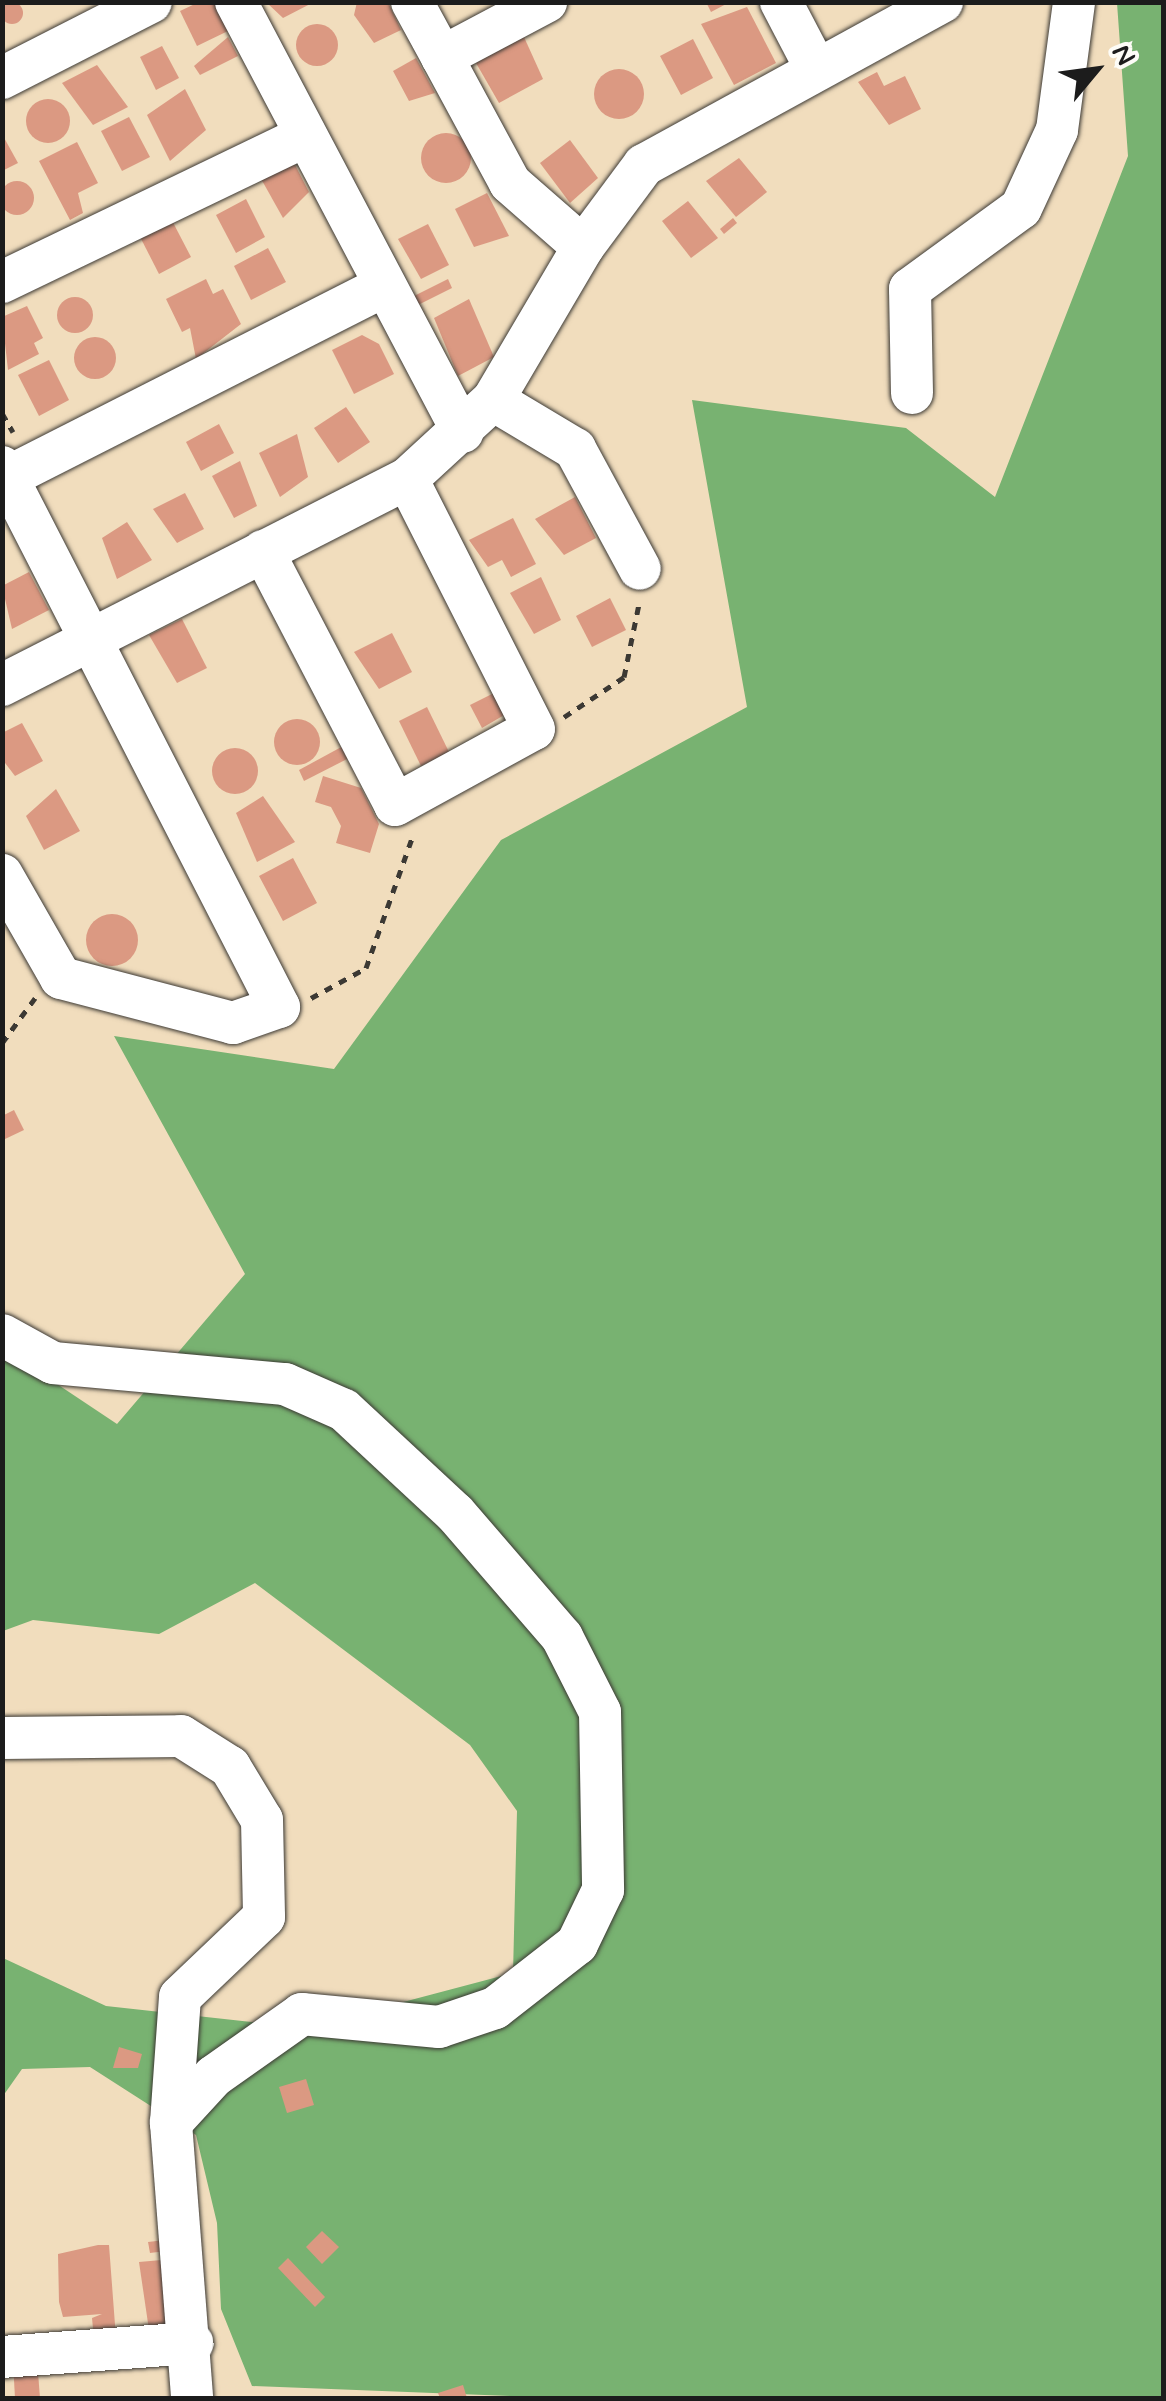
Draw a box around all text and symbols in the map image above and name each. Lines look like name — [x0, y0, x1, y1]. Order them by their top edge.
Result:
north arrow — [1046, 20, 1146, 120]
text: N — [1102, 38, 1143, 72]

